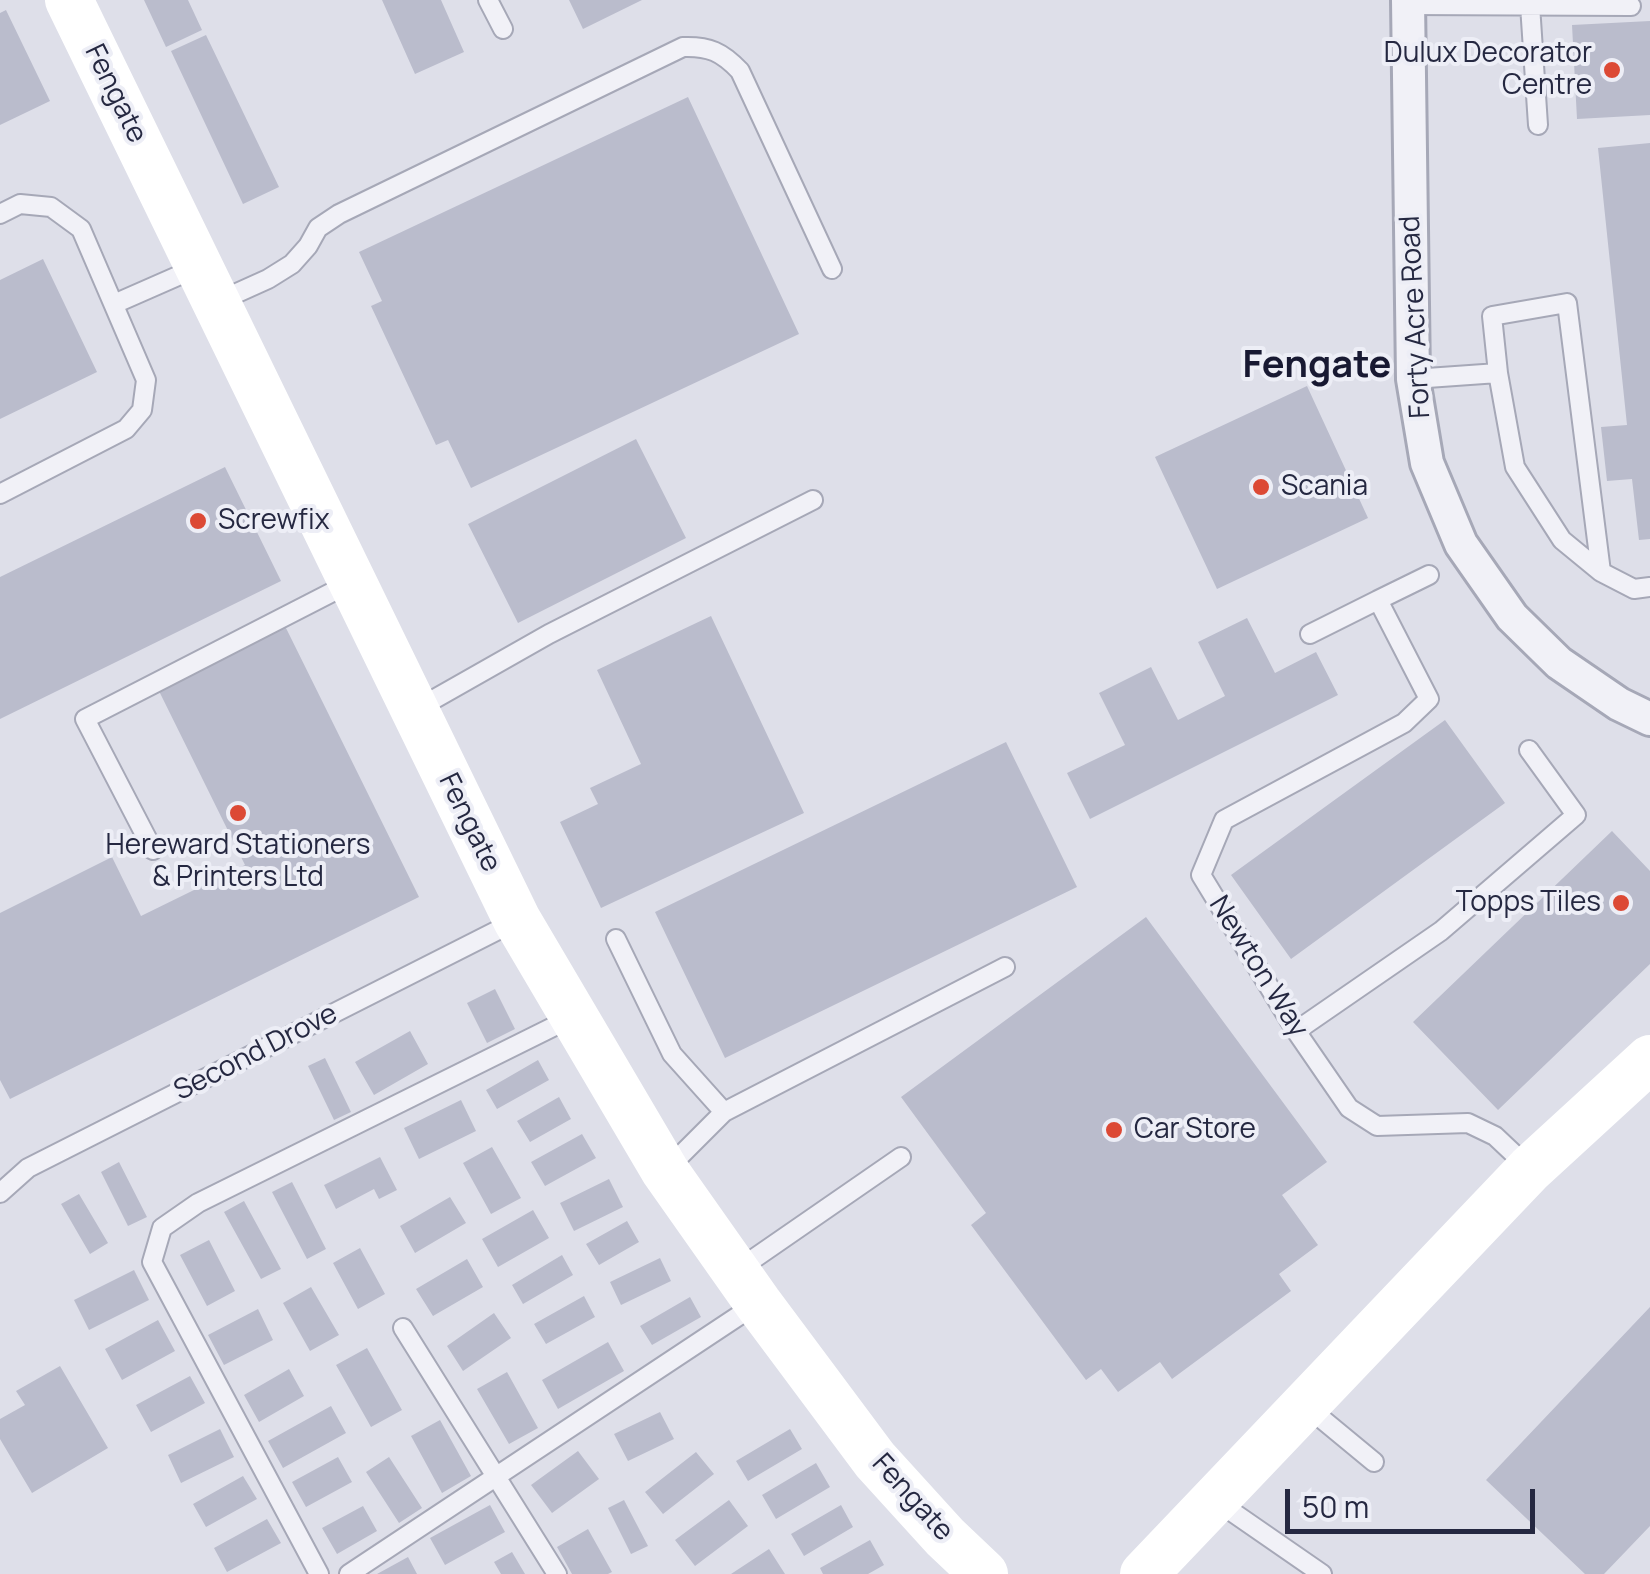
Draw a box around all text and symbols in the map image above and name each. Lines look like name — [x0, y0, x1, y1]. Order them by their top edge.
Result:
place label: Dulux Decorator Centre — [1384, 37, 1592, 103]
street label: Fengate — [77, 39, 153, 149]
marker: Dulux Decorator Centre — [1601, 59, 1623, 81]
street label: Forty Acre Road — [1394, 215, 1438, 419]
district label: Fengate — [1243, 343, 1391, 389]
place label: Scania — [1281, 470, 1368, 504]
marker: Scania — [1250, 476, 1272, 498]
place label: Screwfix — [218, 504, 330, 538]
marker: Screwfix — [187, 510, 209, 532]
street label: Fengate — [431, 768, 507, 878]
marker: Hereward Stationers & Printers Ltd — [227, 802, 249, 824]
place label: Hereward Stationers & Printers Ltd — [106, 829, 370, 895]
place label: Topps Tiles — [1456, 886, 1601, 920]
street label: Newton Way — [1201, 890, 1315, 1044]
marker: Topps Tiles — [1610, 892, 1632, 914]
street label: Second Drove — [169, 997, 343, 1109]
place label: Car Store — [1134, 1113, 1256, 1147]
marker: Car Store — [1103, 1119, 1125, 1141]
street label: Fengate — [864, 1448, 960, 1548]
scale bar — [1290, 1469, 1540, 1531]
text: 50 m — [1302, 1486, 1369, 1527]

